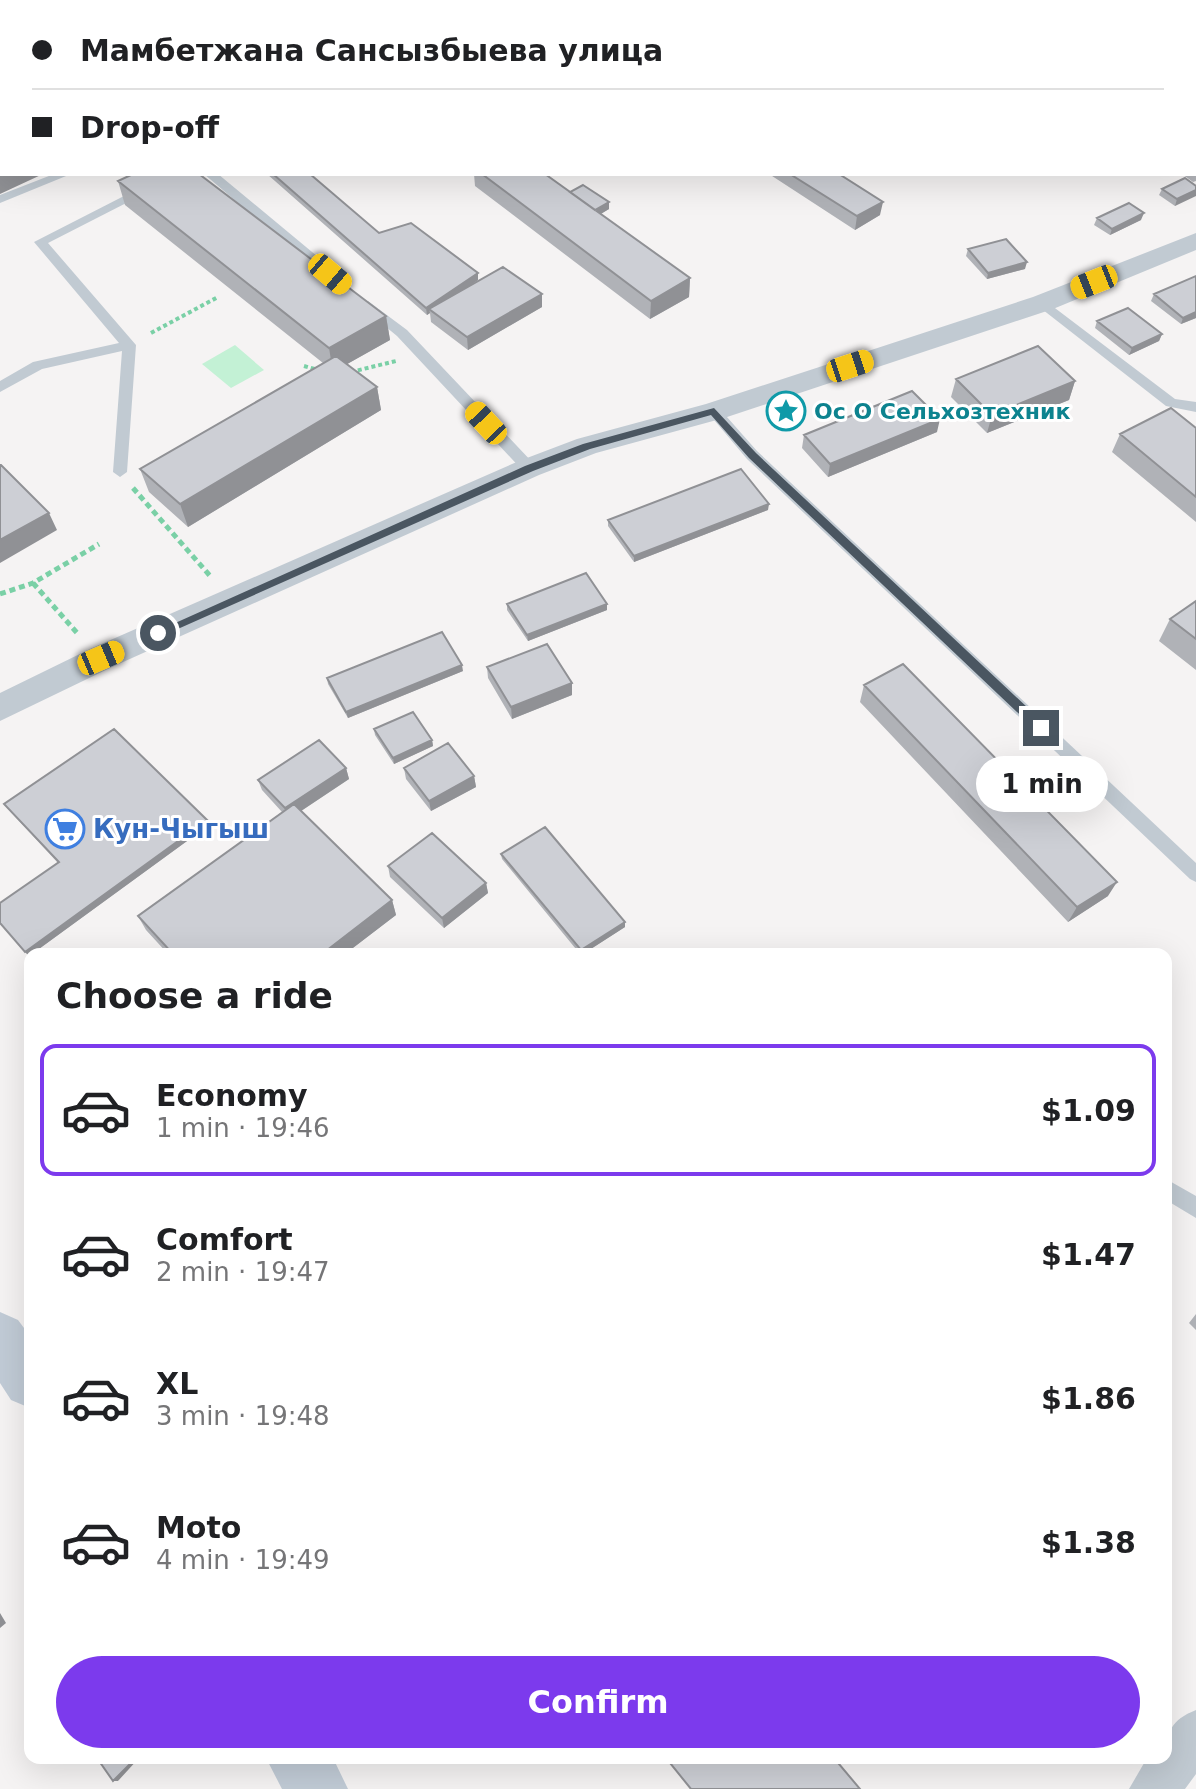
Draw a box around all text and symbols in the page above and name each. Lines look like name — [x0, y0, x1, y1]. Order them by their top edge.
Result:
text: Мамбетжана Сансызбыева улица — [80, 33, 663, 68]
text: Drop-off — [80, 110, 219, 145]
car — [304, 249, 356, 299]
car — [1067, 262, 1121, 302]
car — [823, 347, 877, 385]
place icon: Ос О Сельхозтехник — [765, 390, 807, 432]
car — [461, 397, 511, 449]
place label: Ос О Сельхозтехник — [814, 399, 1070, 424]
route start — [140, 615, 176, 651]
car — [74, 638, 128, 678]
route end — [1023, 710, 1059, 746]
callout: 1 min — [975, 756, 1107, 812]
text: 1 min — [1001, 769, 1083, 799]
supermarket icon: Кун-Чыгыш — [44, 808, 86, 850]
place label: Кун-Чыгыш — [93, 814, 269, 844]
text: Choose a ride — [56, 975, 333, 1016]
icon: car — [60, 1074, 132, 1146]
text: Economy — [156, 1078, 308, 1113]
text: $1.09 — [1041, 1093, 1136, 1128]
text: 1 min · 19:46 — [156, 1113, 330, 1143]
icon: car — [60, 1218, 132, 1290]
text: Comfort — [156, 1222, 293, 1257]
text: $1.47 — [1041, 1237, 1136, 1272]
text: 2 min · 19:47 — [156, 1257, 330, 1287]
icon: car — [60, 1362, 132, 1434]
text: XL — [156, 1366, 198, 1401]
text: $1.86 — [1041, 1381, 1136, 1416]
text: 3 min · 19:48 — [156, 1401, 330, 1431]
icon: car — [60, 1506, 132, 1578]
text: Moto — [156, 1510, 241, 1545]
text: $1.38 — [1041, 1525, 1136, 1560]
text: 4 min · 19:49 — [156, 1545, 330, 1575]
button: Confirm — [56, 1656, 1140, 1748]

